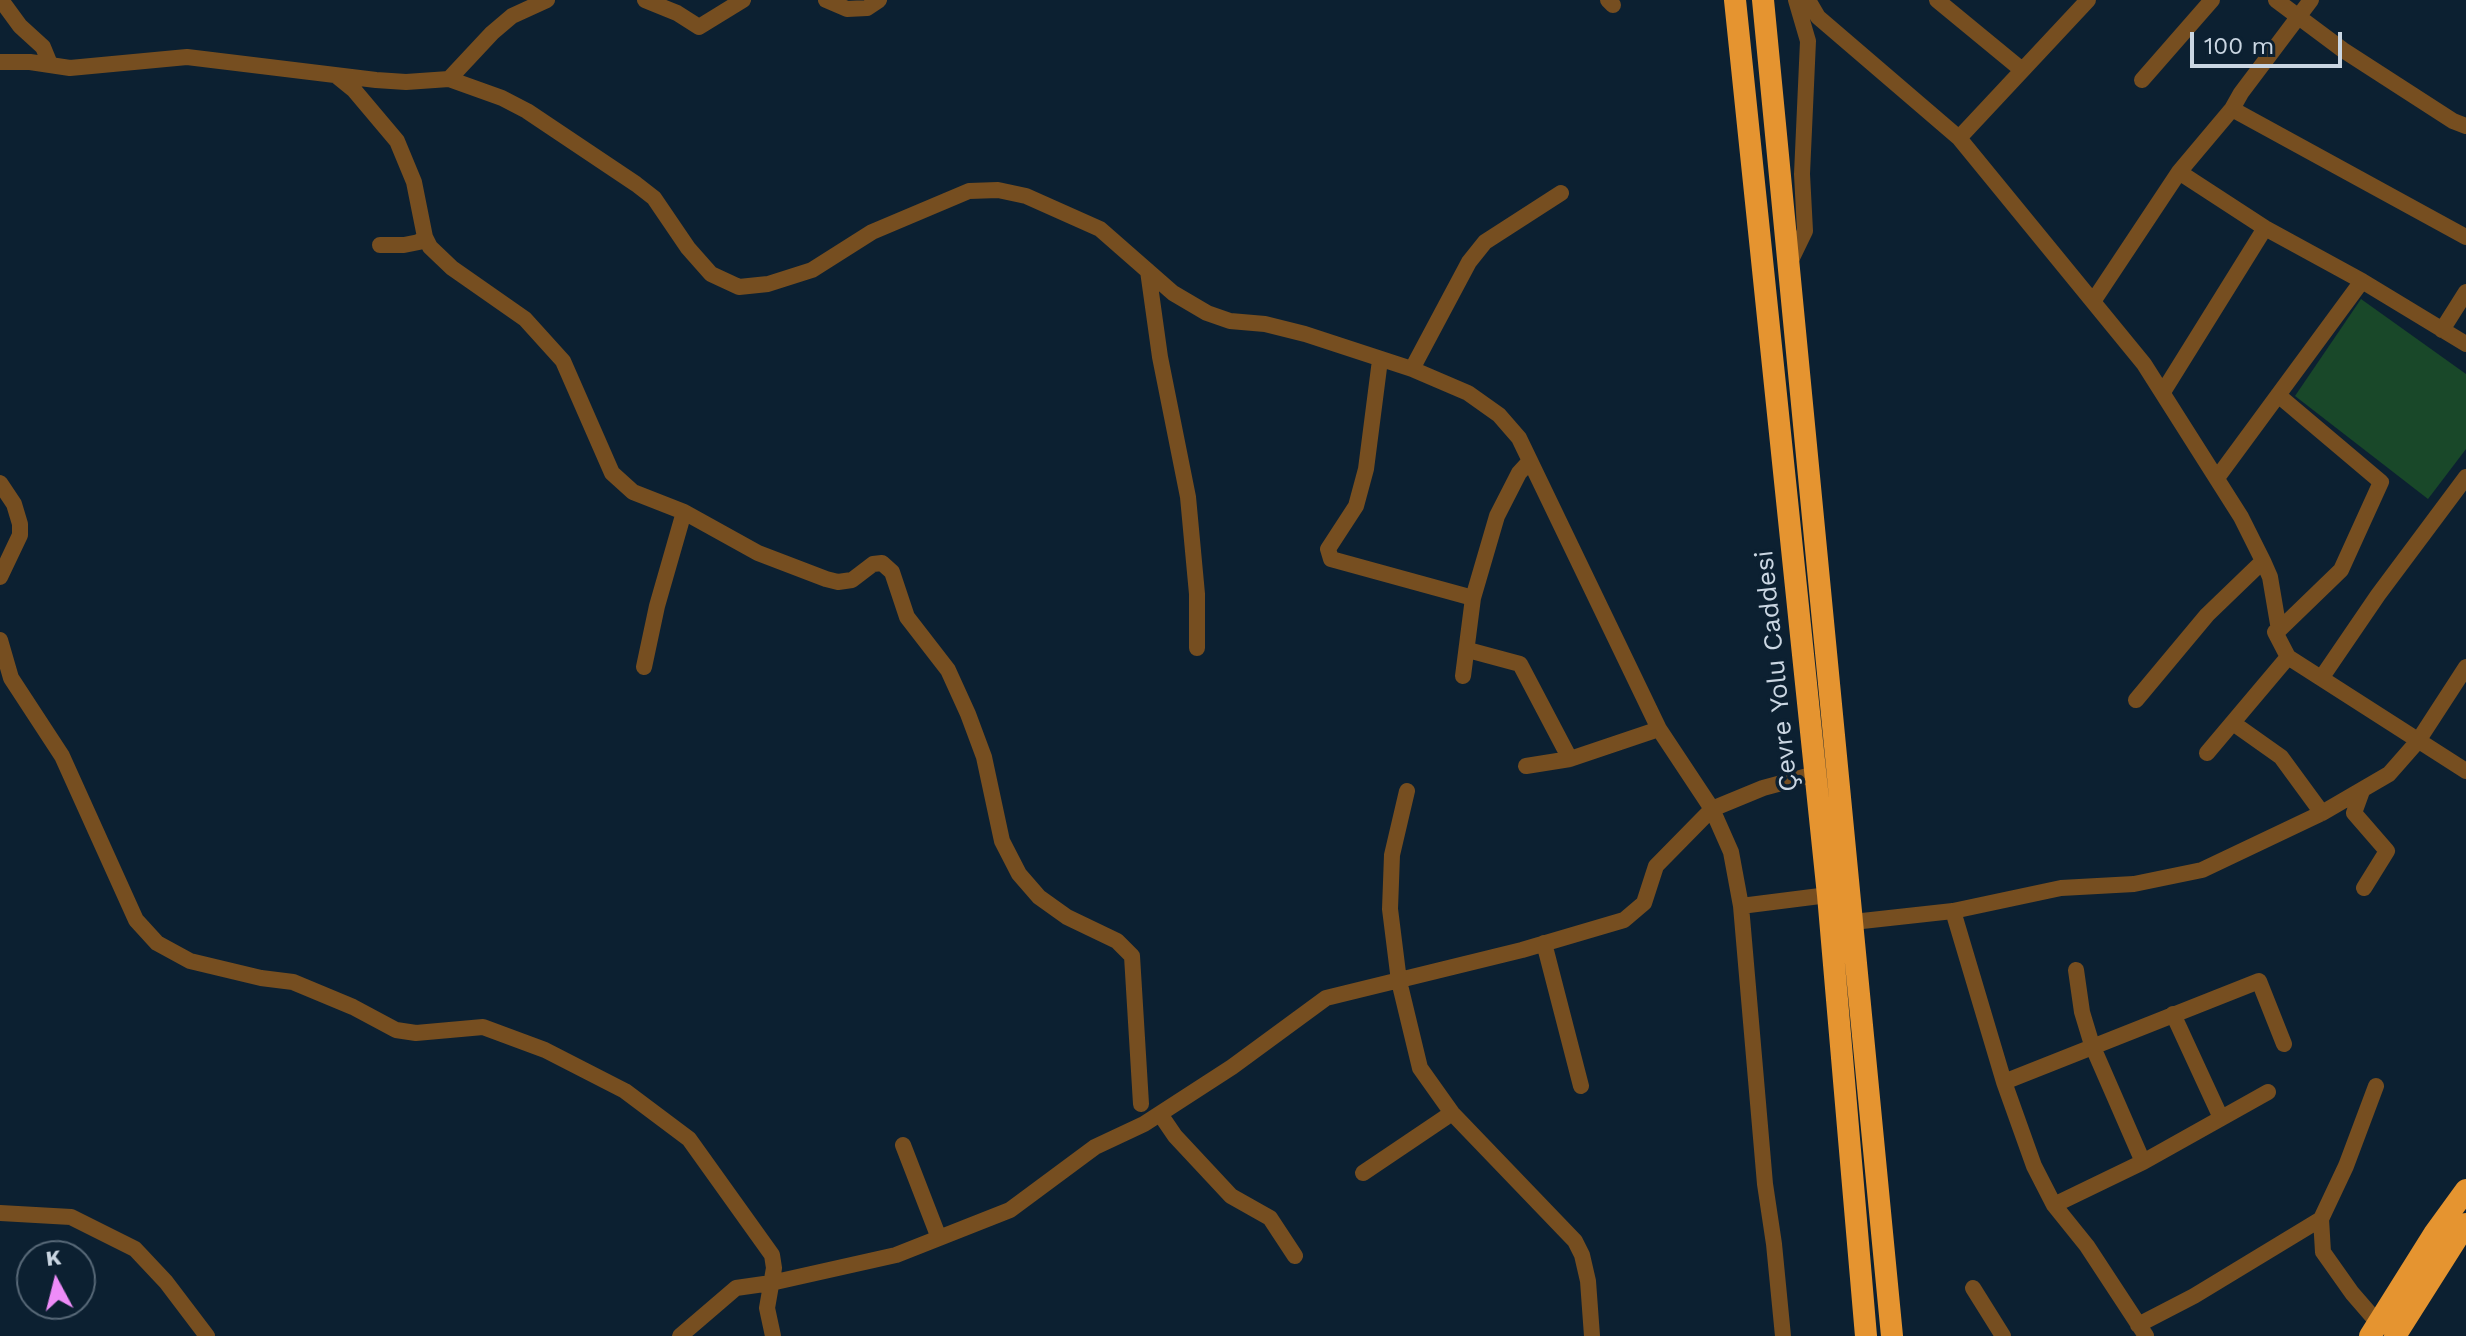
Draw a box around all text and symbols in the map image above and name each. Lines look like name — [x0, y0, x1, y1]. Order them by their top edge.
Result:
scale bar — [2194, 16, 2346, 66]
text: 100 m — [2204, 32, 2274, 60]
street label: Çevre Yolu Caddesi — [1749, 549, 1805, 793]
north arrow — [16, 1240, 96, 1320]
text: K — [44, 1244, 62, 1271]

